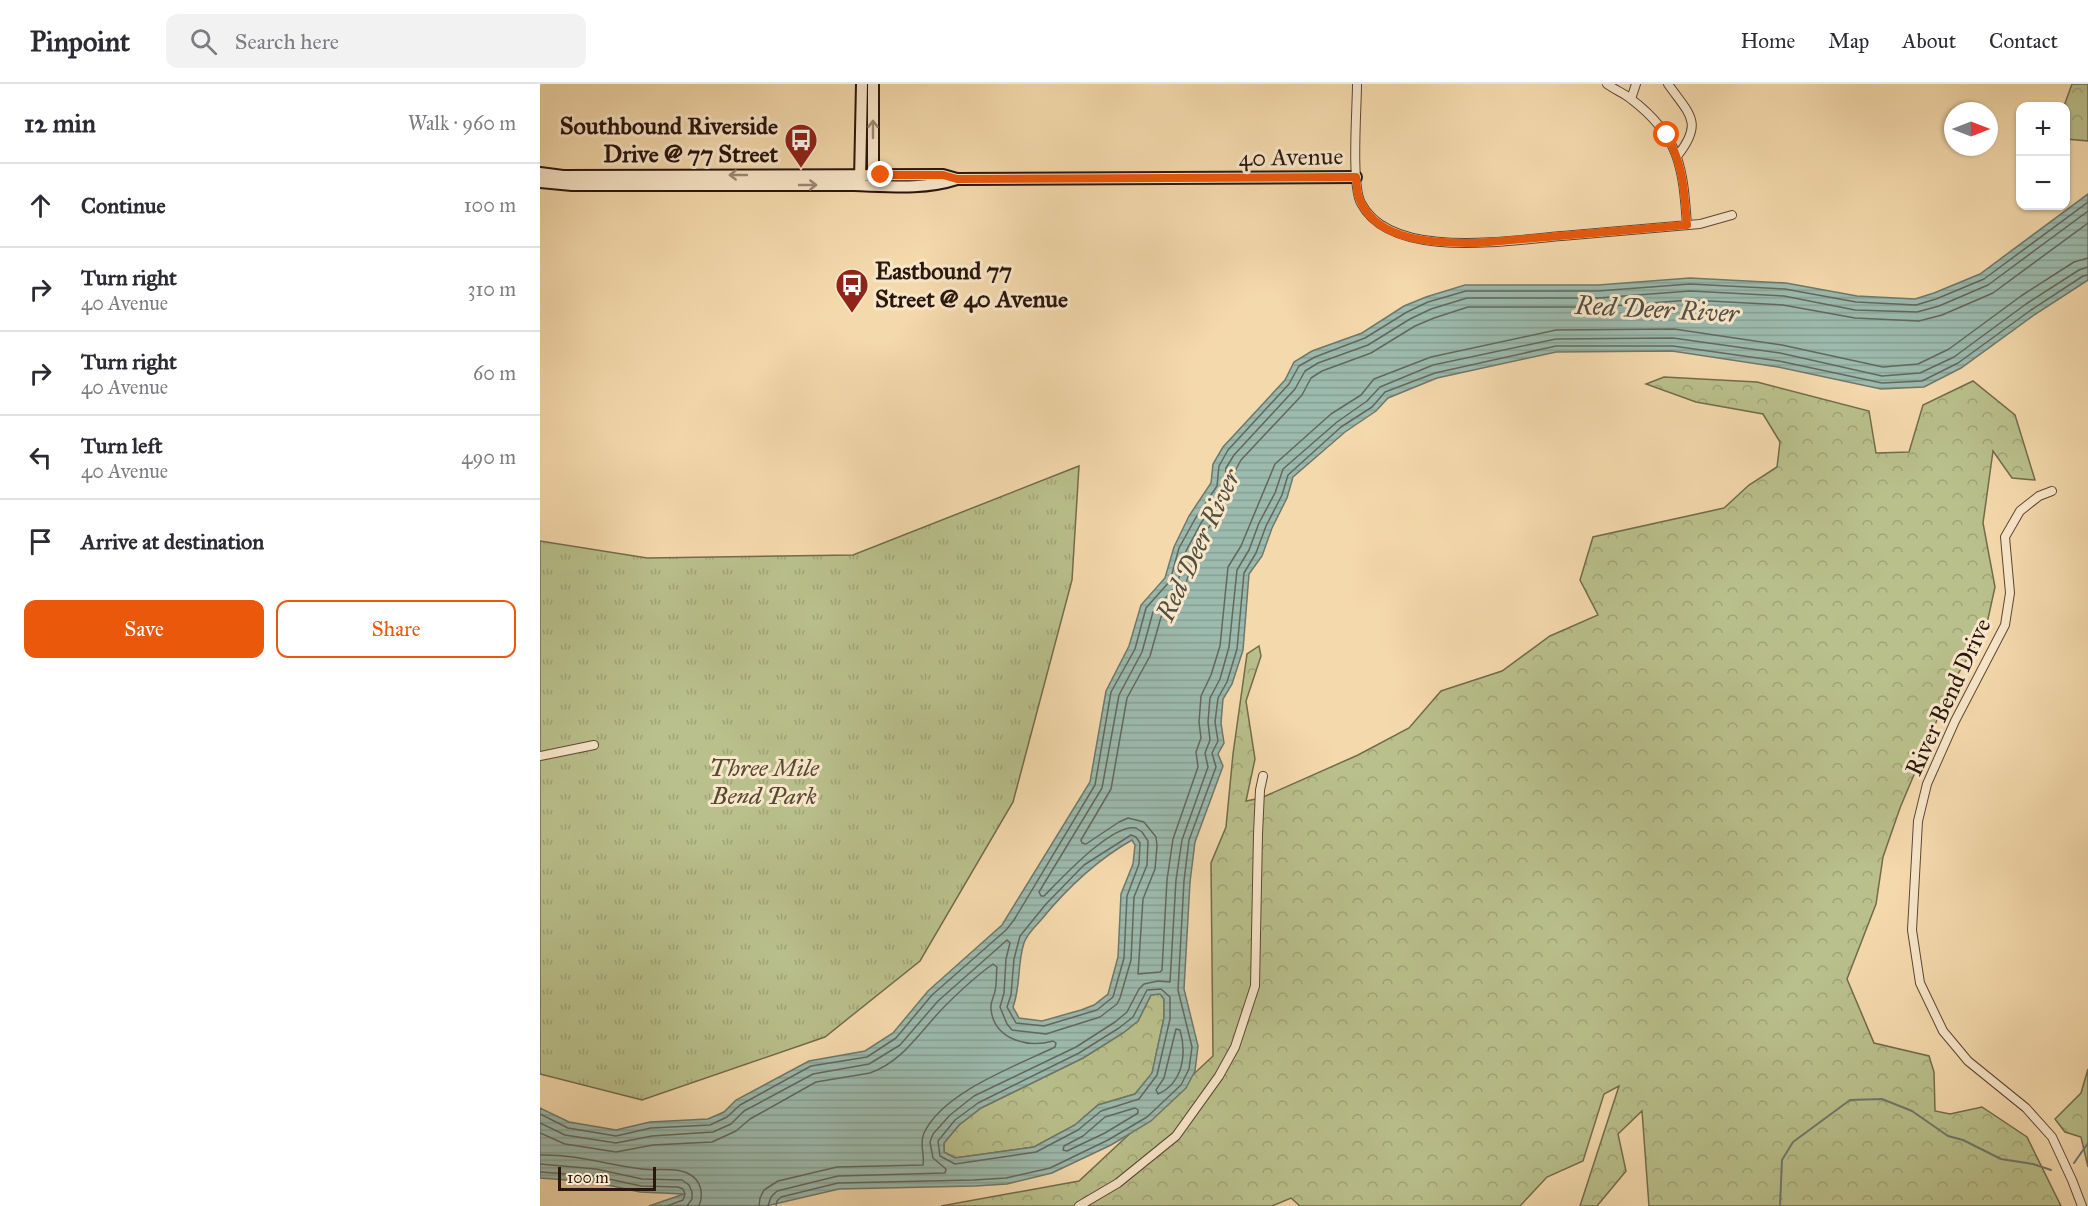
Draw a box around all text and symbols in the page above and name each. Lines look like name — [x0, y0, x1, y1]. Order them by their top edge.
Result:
search box — [166, 14, 586, 68]
text: Pinpoint — [30, 24, 130, 59]
icon: search — [187, 25, 220, 58]
text: Search here — [235, 28, 339, 55]
text: Home — [1740, 28, 1795, 54]
text: Map — [1828, 28, 1869, 54]
text: About — [1902, 28, 1956, 54]
text: Contact — [1989, 28, 2058, 54]
north arrow — [1944, 102, 1998, 156]
map controls — [2016, 102, 2070, 210]
button: + — [2016, 102, 2070, 156]
text: 12 min — [24, 107, 96, 139]
text: Walk · 960 m — [408, 111, 516, 135]
place label: Southbound Riverside Drive @ 77 Street — [560, 111, 778, 169]
one-way arrow — [867, 120, 879, 140]
route start — [1653, 121, 1679, 147]
bus stop icon: Southbound Riverside Drive @ 77 Street — [783, 122, 819, 169]
street label: 40 Avenue — [1238, 141, 1344, 173]
button: − — [2016, 156, 2070, 210]
route end — [867, 161, 893, 187]
one-way arrow — [729, 169, 749, 181]
one-way arrow — [798, 179, 818, 191]
icon: ahead — [24, 189, 57, 222]
text: Continue — [81, 192, 166, 219]
text: 100 m — [464, 193, 516, 217]
place label: Eastbound 77 Street @ 40 Avenue — [875, 256, 1068, 314]
text: Turn right — [81, 264, 177, 291]
bus stop icon: Eastbound 77 Street @ 40 Avenue — [834, 267, 870, 314]
icon: right — [24, 273, 57, 306]
text: 310 m — [467, 277, 516, 301]
water label: Red Deer River — [1573, 289, 1741, 329]
text: 40 Avenue — [81, 291, 168, 315]
text: Turn right — [81, 348, 177, 375]
icon: right — [24, 357, 57, 390]
text: 60 m — [473, 361, 516, 385]
text: 40 Avenue — [81, 375, 168, 399]
text: Turn left — [81, 432, 163, 459]
icon: left — [24, 441, 57, 474]
text: 490 m — [461, 445, 516, 469]
text: 40 Avenue — [81, 459, 168, 483]
water label: Red Deer River — [1148, 463, 1248, 627]
icon: arrive — [24, 525, 57, 558]
text: Arrive at destination — [81, 528, 264, 555]
button: Save — [24, 600, 264, 658]
button: Share — [276, 600, 516, 658]
street label: River Bend Drive — [1898, 614, 1998, 780]
park label: Three Mile Bend Park — [709, 753, 820, 811]
scale bar — [558, 1164, 656, 1192]
text: 100 m — [567, 1168, 609, 1187]

